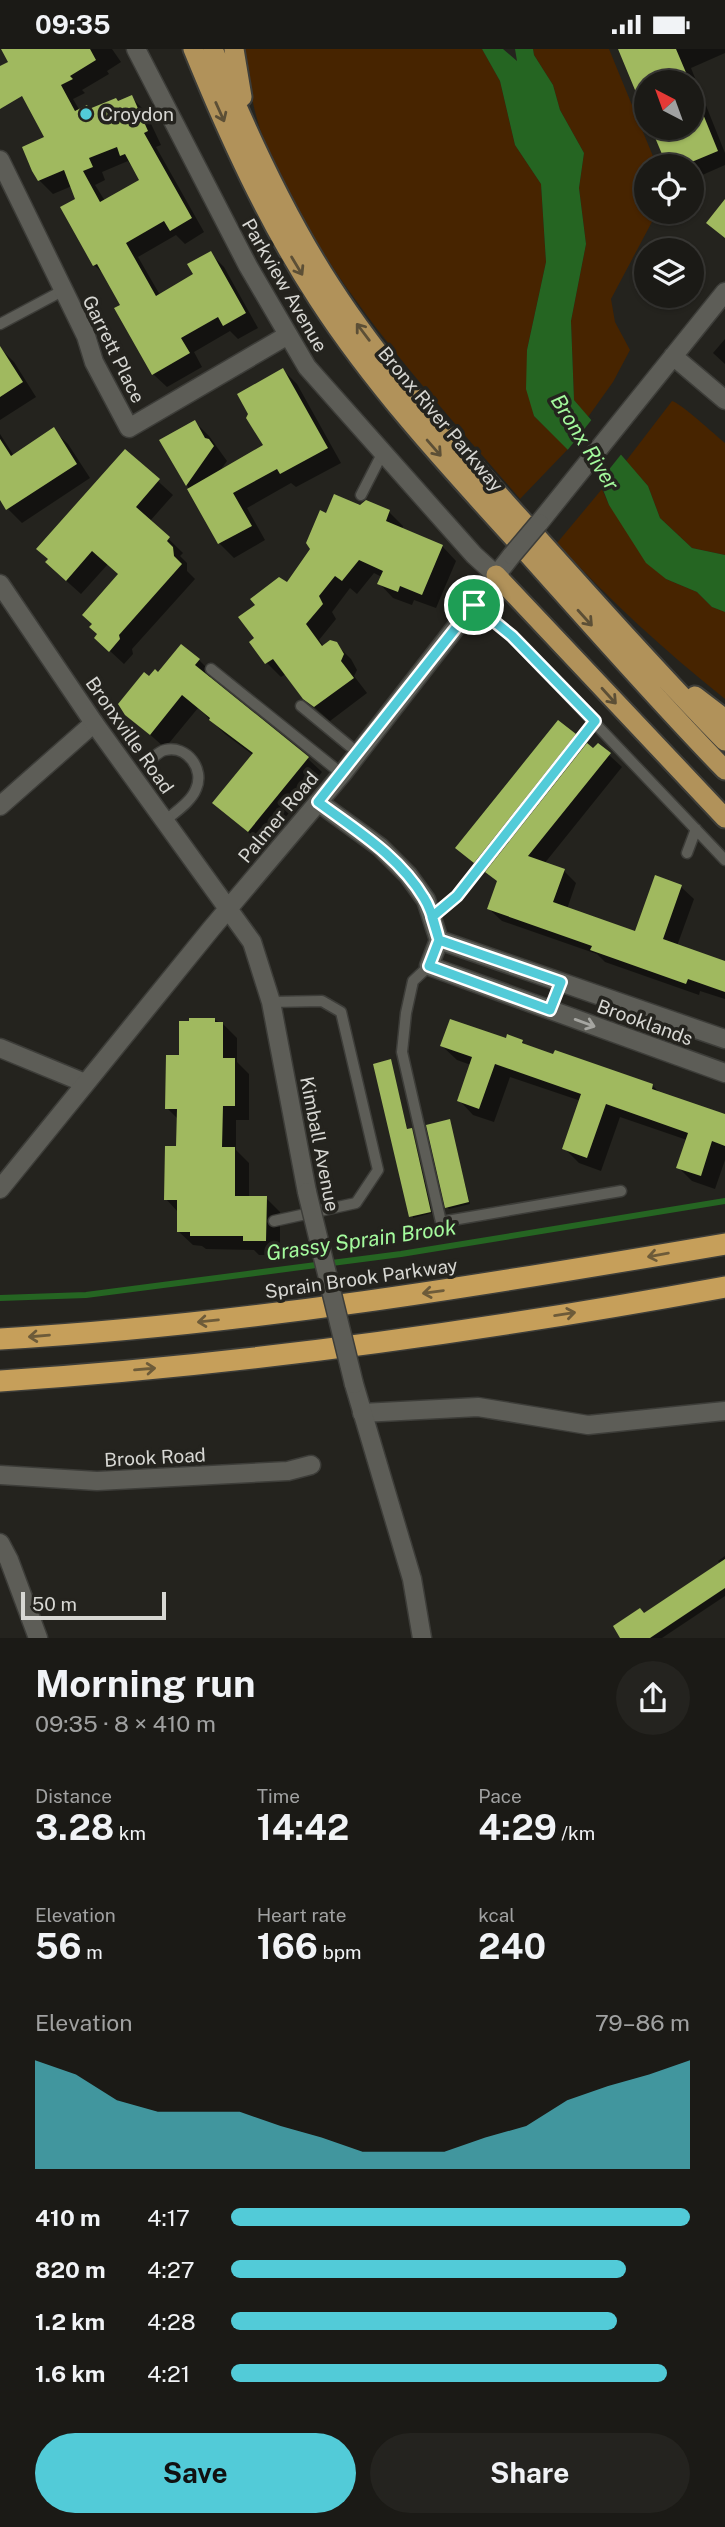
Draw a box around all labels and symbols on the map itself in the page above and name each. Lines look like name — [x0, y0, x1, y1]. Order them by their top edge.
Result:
north arrow — [634, 70, 704, 140]
one-way arrow — [214, 101, 227, 122]
place label: Croydon — [100, 103, 174, 125]
marker: Croydon — [78, 106, 94, 122]
street label: Parkview Avenue — [238, 214, 332, 356]
one-way arrow — [291, 256, 305, 276]
street label: Garrett Place — [78, 292, 150, 406]
one-way arrow — [356, 322, 371, 341]
street label: Bronx River Parkway — [374, 342, 508, 496]
water label: Bronx River — [546, 389, 625, 496]
one-way arrow — [426, 439, 442, 457]
pin — [444, 575, 504, 635]
one-way arrow — [577, 609, 593, 627]
street label: Bronxville Road — [82, 672, 178, 798]
one-way arrow — [601, 687, 618, 704]
street label: Palmer Road — [233, 767, 323, 867]
street label: Brooklands — [594, 995, 696, 1049]
one-way arrow — [574, 1018, 596, 1030]
street label: Kimball Avenue — [296, 1075, 344, 1213]
water label: Grassy Sprain Brook — [264, 1214, 458, 1266]
one-way arrow — [647, 1249, 670, 1262]
street label: Sprain Brook Parkway — [263, 1254, 459, 1302]
one-way arrow — [422, 1286, 445, 1299]
one-way arrow — [553, 1308, 576, 1321]
one-way arrow — [197, 1315, 219, 1328]
one-way arrow — [28, 1330, 51, 1343]
one-way arrow — [133, 1362, 156, 1375]
street label: Brook Road — [104, 1443, 206, 1471]
scale bar — [21, 1589, 166, 1621]

